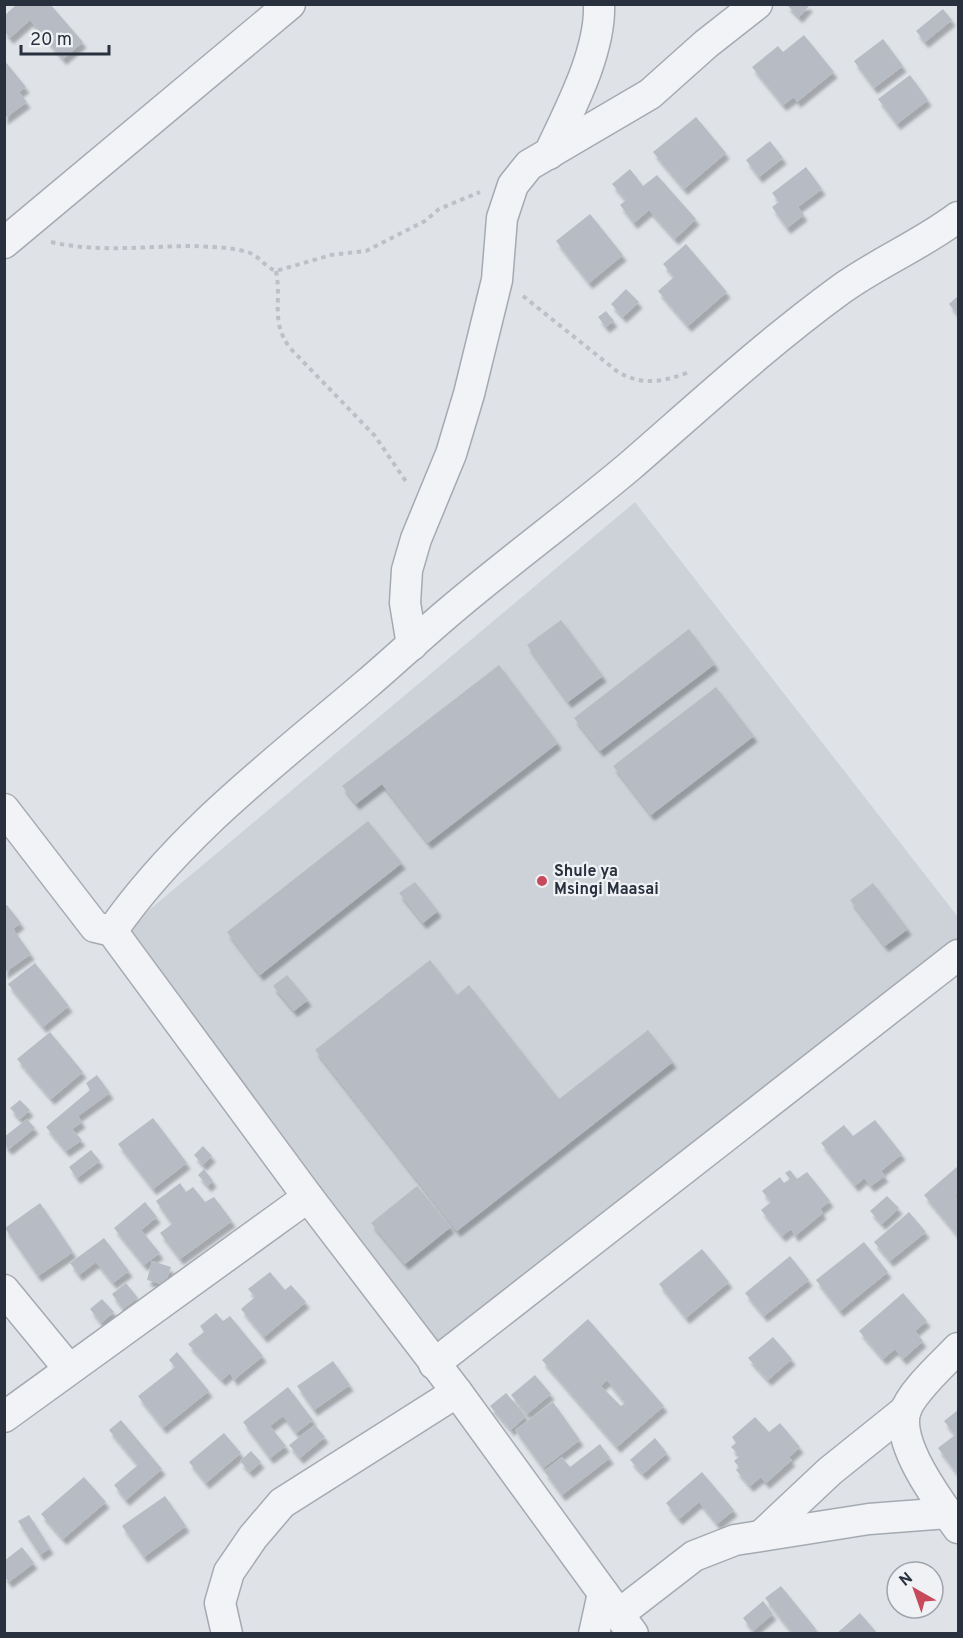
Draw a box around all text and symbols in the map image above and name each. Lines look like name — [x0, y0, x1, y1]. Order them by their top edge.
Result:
scale bar — [21, 18, 110, 56]
text: 20 m — [30, 29, 72, 52]
place label: Shule ya Msingi Maasai — [554, 862, 659, 900]
marker: Shule ya Msingi Maasai — [535, 874, 549, 888]
north arrow — [885, 1560, 945, 1620]
text: N — [896, 1569, 917, 1591]

